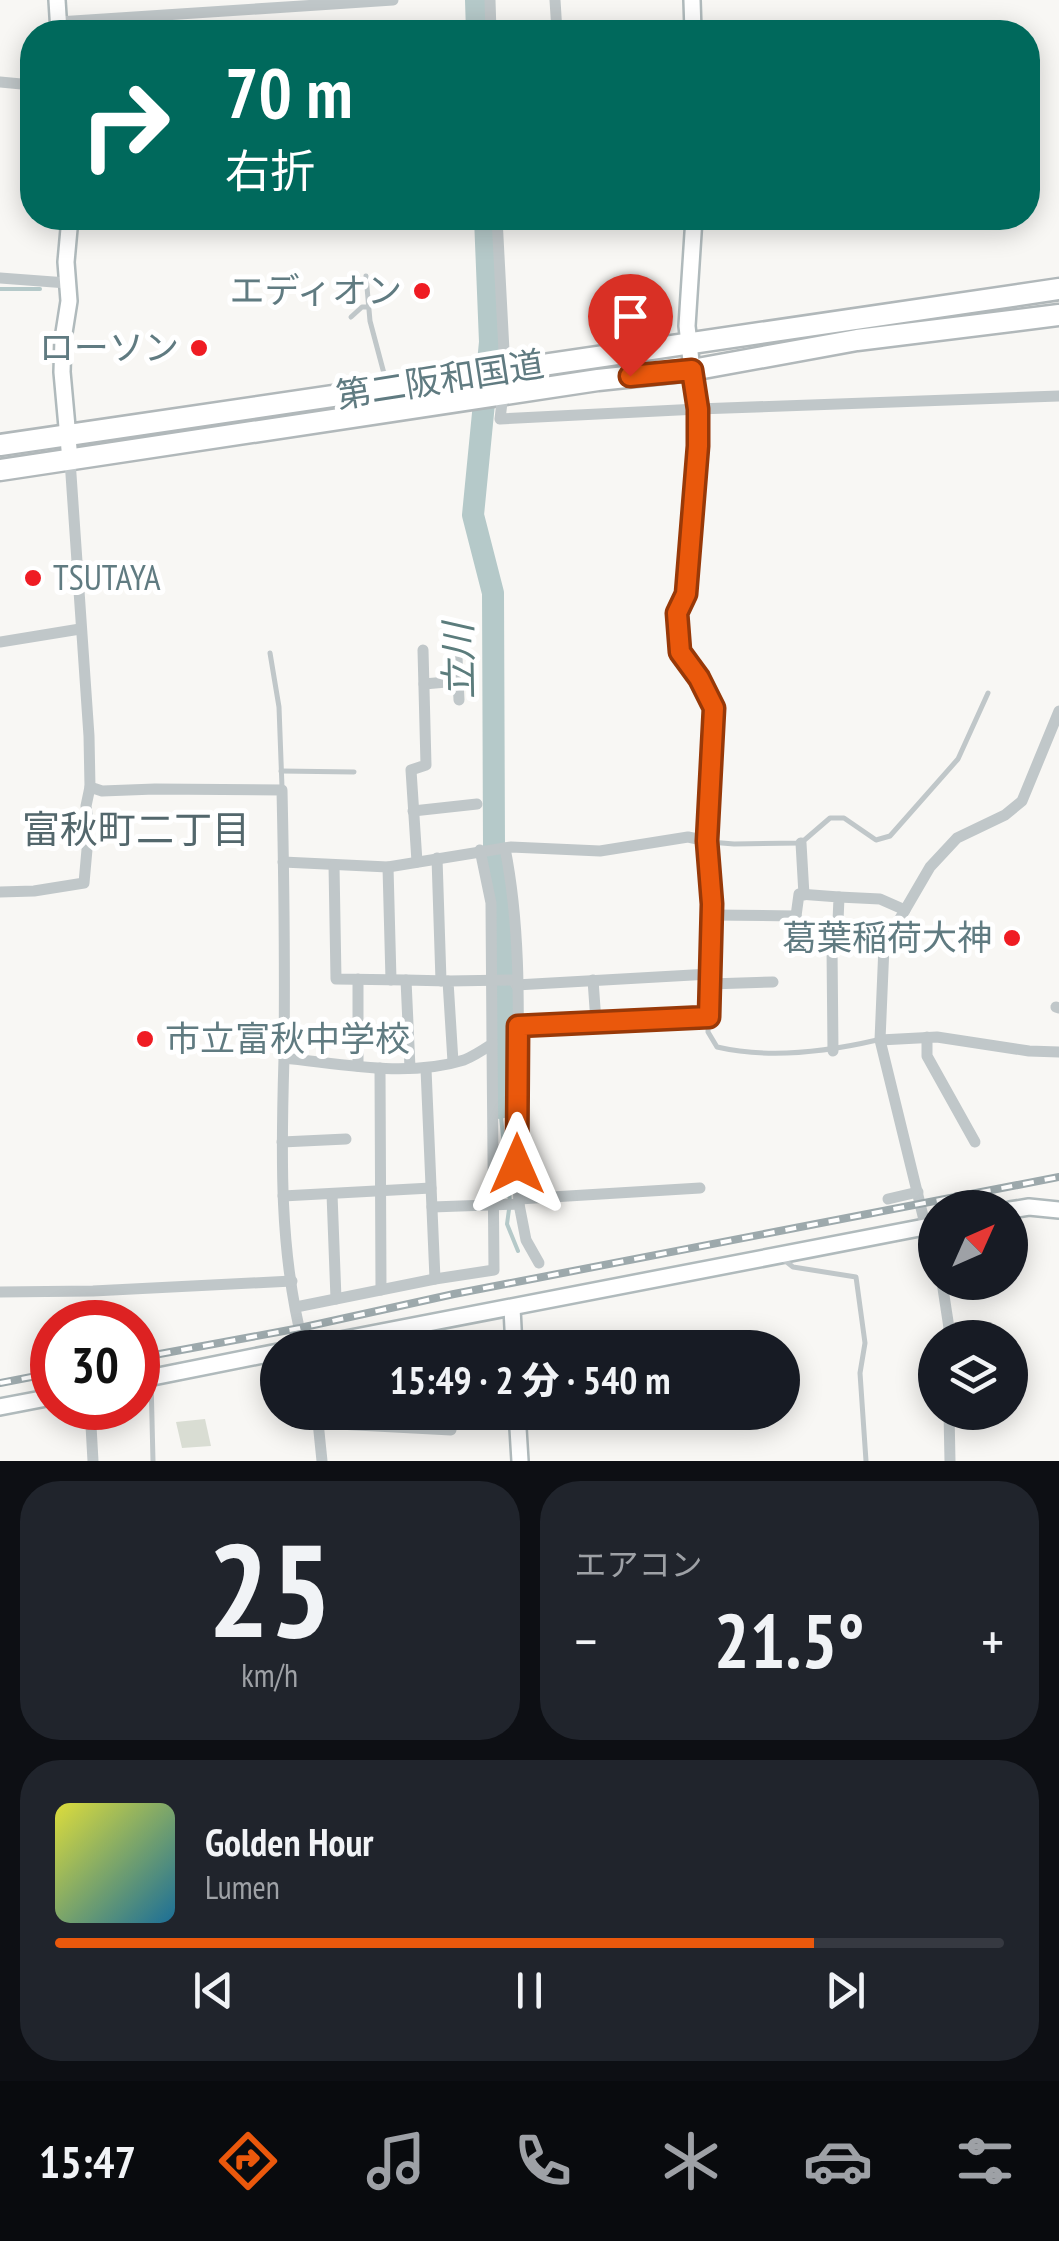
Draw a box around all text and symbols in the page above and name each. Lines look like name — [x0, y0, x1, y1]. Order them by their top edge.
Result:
text: 70 m — [225, 47, 353, 137]
icon: right — [60, 60, 190, 190]
text: 右折 — [225, 141, 315, 199]
place label: エディオン — [229, 267, 402, 313]
pin — [588, 274, 673, 377]
marker: エディオン — [411, 280, 433, 302]
icon: arrive — [603, 289, 658, 344]
place label: ローソン — [39, 324, 179, 370]
marker: ローソン — [188, 337, 210, 359]
street label: 第二阪和国道 — [333, 340, 547, 418]
place label: TSUTAYA — [53, 554, 161, 600]
marker: TSUTAYA — [22, 567, 44, 589]
water label: 立川 — [432, 619, 483, 699]
district label: 富秋町二丁目 — [22, 804, 250, 853]
place label: 葛葉稲荷大神 — [782, 914, 992, 960]
marker: 葛葉稲荷大神 — [1001, 927, 1023, 949]
place label: 市立富秋中学校 — [165, 1015, 410, 1061]
marker: 市立富秋中学校 — [134, 1028, 156, 1050]
position arrow — [465, 1112, 569, 1216]
north arrow — [918, 1190, 1028, 1300]
map controls — [918, 1190, 1028, 1430]
speed limit sign: 30 — [30, 1300, 160, 1430]
button: layers — [918, 1320, 1028, 1430]
text: 15:49 · 2 分 · 540 m — [390, 1355, 670, 1404]
text: 25 — [208, 1505, 332, 1673]
text: エアコン — [575, 1543, 703, 1585]
text: 21.5° — [714, 1592, 865, 1689]
text: − — [575, 1605, 597, 1676]
text: + — [981, 1605, 1004, 1676]
text: km/h — [241, 1654, 298, 1696]
text: Golden Hour — [205, 1817, 374, 1866]
text: Lumen — [205, 1866, 280, 1908]
icon: previous — [186, 1963, 241, 2018]
icon: pause — [502, 1963, 557, 2018]
icon: next — [818, 1963, 873, 2018]
icon: directions — [213, 2126, 283, 2196]
icon: music — [361, 2126, 431, 2196]
icon: phone — [508, 2126, 578, 2196]
icon: climate — [656, 2126, 726, 2196]
icon: car — [803, 2126, 873, 2196]
icon: filters — [950, 2126, 1020, 2196]
text: 15:47 — [39, 2132, 136, 2190]

